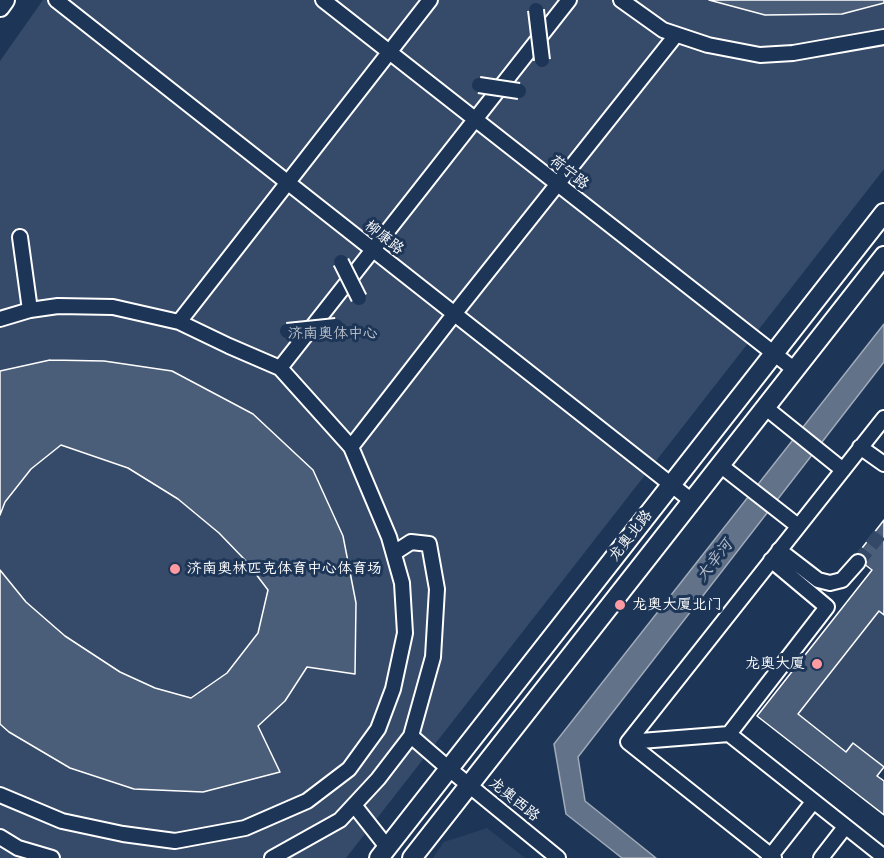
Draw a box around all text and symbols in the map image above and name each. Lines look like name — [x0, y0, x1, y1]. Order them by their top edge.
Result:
street label: 荷宁路 — [546, 152, 592, 194]
street label: 柳康路 — [361, 217, 407, 259]
park label: 济南奥体中心 — [288, 325, 378, 343]
street label: 龙奥北路 — [605, 507, 657, 565]
water label: 大辛河 — [693, 536, 737, 586]
place label: 济南奥林匹克体育中心体育场 — [187, 560, 382, 578]
marker: 济南奥林匹克体育中心体育场 — [168, 562, 182, 576]
place label: 龙奥大厦北门 — [632, 596, 722, 614]
marker: 龙奥大厦北门 — [613, 598, 627, 612]
place label: 龙奥大厦 — [745, 655, 805, 673]
marker: 龙奥大厦 — [810, 657, 824, 671]
street label: 龙奥西路 — [485, 774, 543, 826]

